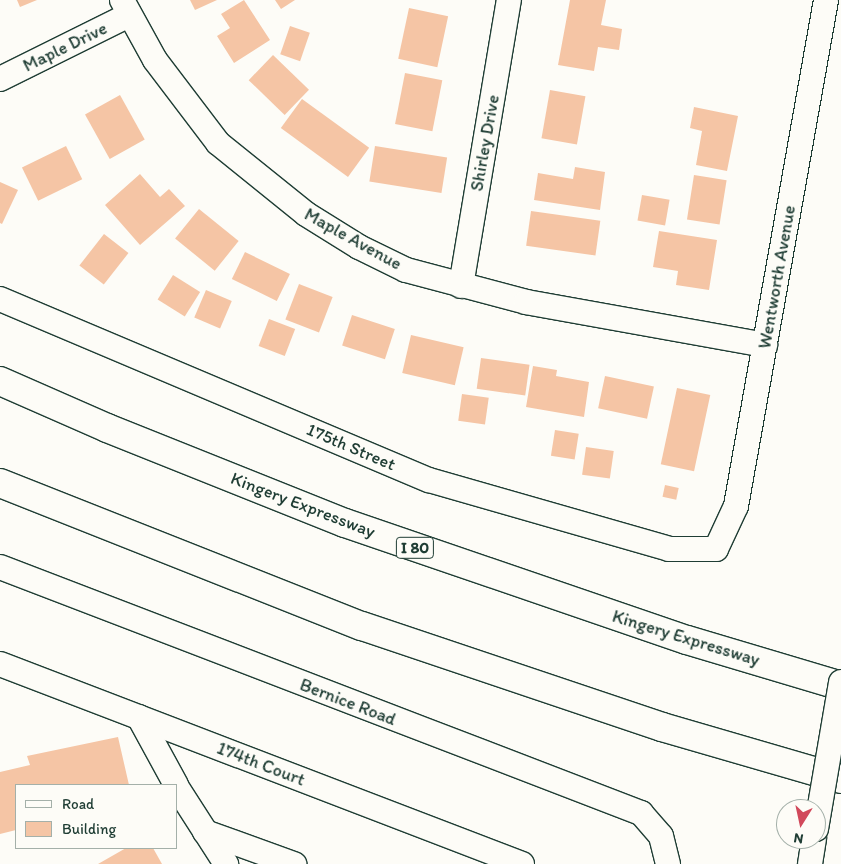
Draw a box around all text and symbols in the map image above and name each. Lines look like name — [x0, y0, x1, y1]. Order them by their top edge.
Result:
street label: Maple Drive — [19, 17, 111, 77]
street label: Shirley Drive — [466, 93, 504, 193]
street label: Maple Avenue — [301, 204, 405, 274]
street label: Wentworth Avenue — [754, 204, 800, 350]
street label: 175th Street — [303, 419, 399, 475]
street label: Kingery Expressway — [228, 468, 378, 542]
road number: I 80 — [395, 534, 435, 562]
street label: Kingery Expressway — [610, 605, 762, 671]
street label: Bernice Road — [297, 674, 399, 730]
street label: 174th Court — [214, 737, 308, 791]
legend — [15, 784, 178, 849]
text: Road — [62, 795, 94, 813]
north arrow — [776, 799, 826, 849]
text: Building — [62, 820, 116, 838]
text: N — [792, 829, 805, 847]

